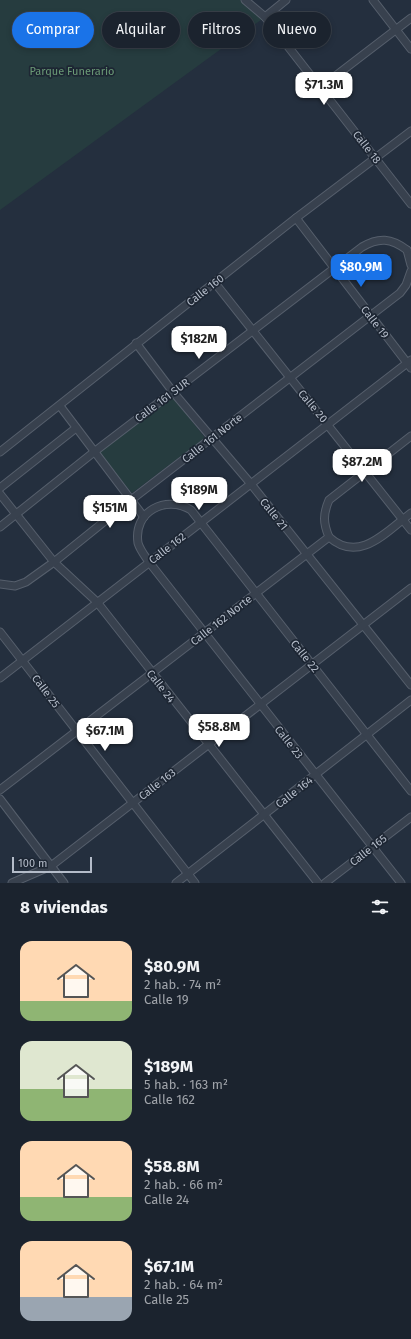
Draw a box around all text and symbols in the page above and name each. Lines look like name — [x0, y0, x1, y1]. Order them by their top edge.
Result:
chip: Comprar — [12, 12, 94, 48]
chip: Alquilar — [102, 12, 180, 48]
chip: Filtros — [188, 12, 255, 48]
chip: Nuevo — [263, 12, 331, 48]
park label: Parque Funerario — [29, 65, 115, 78]
pin: $71.3M — [291, 72, 357, 106]
text: $71.3M — [304, 77, 344, 92]
street label: Calle 18 — [350, 128, 383, 166]
pin: $80.9M — [328, 254, 394, 288]
text: $80.9M — [340, 259, 382, 274]
street label: Calle 160 — [184, 272, 227, 309]
street label: Calle 19 — [358, 303, 391, 341]
pin: $182M — [171, 326, 227, 360]
text: $182M — [180, 331, 218, 346]
street label: Calle 161 SUR — [132, 375, 192, 425]
street label: Calle 20 — [295, 387, 330, 425]
street label: Calle 161 Norte — [180, 411, 245, 466]
pin: $87.2M — [329, 449, 395, 483]
text: $87.2M — [342, 454, 382, 469]
pin: $189M — [171, 477, 227, 511]
text: $189M — [180, 482, 218, 497]
pin: $151M — [82, 495, 138, 529]
street label: Calle 21 — [257, 496, 290, 533]
text: $151M — [92, 500, 128, 515]
street label: Calle 162 — [146, 530, 188, 567]
street label: Calle 162 Norte — [188, 592, 254, 648]
street label: Calle 22 — [288, 637, 322, 675]
street label: Calle 24 — [144, 667, 178, 705]
street label: Calle 25 — [29, 672, 63, 711]
pin: $58.8M — [186, 714, 252, 748]
pin: $67.1M — [72, 718, 138, 752]
text: $58.8M — [198, 719, 240, 734]
text: $67.1M — [86, 723, 124, 738]
street label: Calle 23 — [272, 723, 305, 761]
street label: Calle 163 — [136, 766, 178, 803]
street label: Calle 164 — [273, 774, 316, 811]
street label: Calle 165 — [347, 832, 390, 869]
scale bar — [12, 855, 92, 874]
text: 100 m — [18, 857, 47, 870]
icon: filters — [369, 896, 391, 918]
text: 8 viviendas — [20, 897, 108, 918]
text: $80.9M — [144, 956, 200, 977]
icon: home — [52, 957, 100, 1005]
text: 2 hab. · 74 m² — [144, 977, 221, 992]
text: Calle 19 — [144, 992, 189, 1007]
text: $189M — [144, 1056, 193, 1077]
icon: home — [52, 1057, 100, 1105]
text: 5 hab. · 163 m² — [144, 1077, 228, 1092]
text: Calle 162 — [144, 1092, 195, 1107]
text: $58.8M — [144, 1156, 200, 1177]
icon: home — [52, 1157, 100, 1205]
text: 2 hab. · 66 m² — [144, 1177, 223, 1192]
text: Calle 24 — [144, 1192, 189, 1207]
text: $67.1M — [144, 1256, 194, 1277]
icon: home — [52, 1257, 100, 1305]
text: 2 hab. · 64 m² — [144, 1277, 223, 1292]
text: Calle 25 — [144, 1292, 189, 1307]

